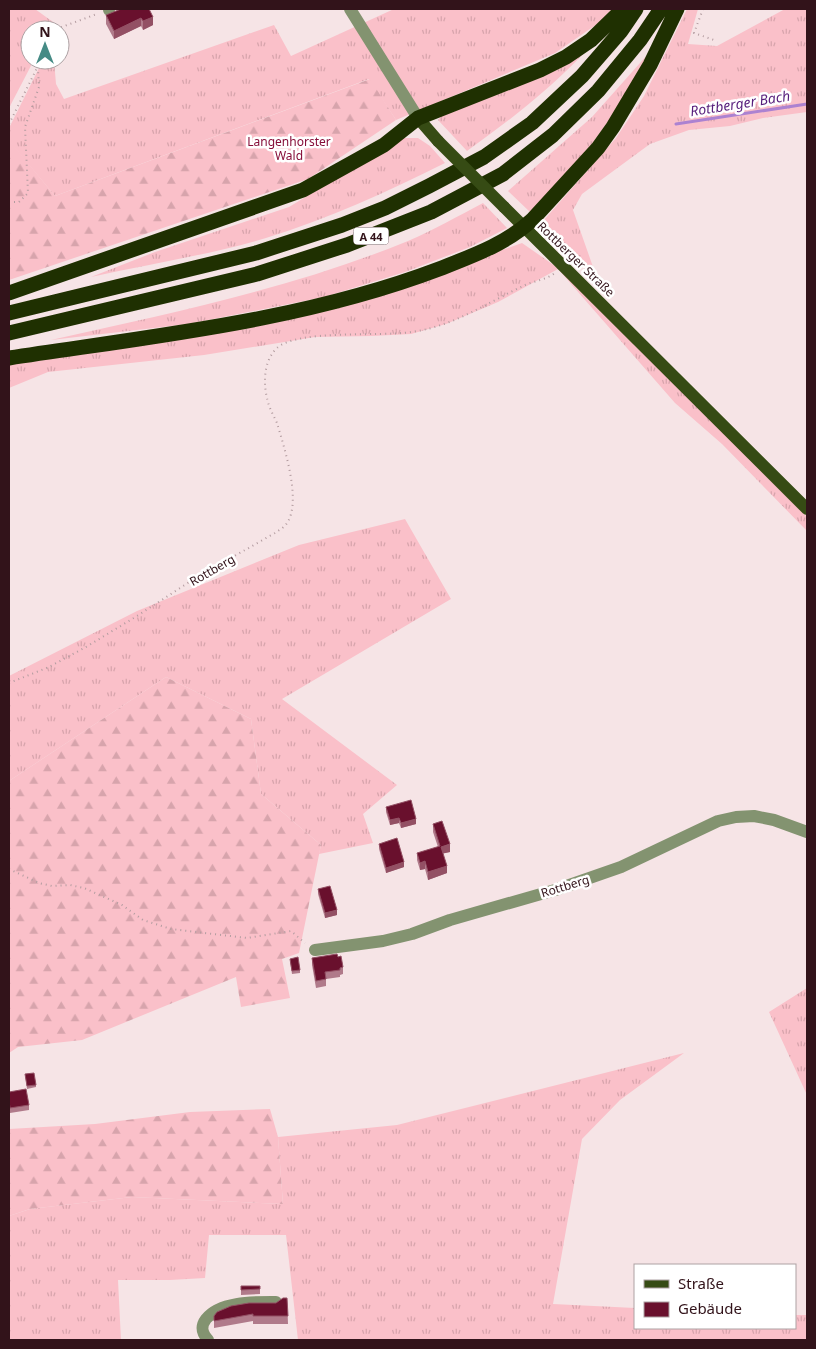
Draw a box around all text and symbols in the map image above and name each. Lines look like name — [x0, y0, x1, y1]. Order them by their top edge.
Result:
north arrow — [20, 20, 70, 70]
text: N — [39, 22, 51, 41]
water label: Rottberger Bach — [689, 86, 791, 120]
park label: Langenhorster Wald — [247, 133, 331, 164]
street label: Rottberger Straße — [534, 218, 619, 300]
road number: A 44 — [354, 228, 388, 245]
street label: Rottberg — [186, 550, 238, 590]
street label: Rottberg — [539, 871, 591, 901]
legend — [634, 1264, 796, 1329]
text: Straße — [678, 1273, 724, 1293]
text: Gebäude — [678, 1298, 742, 1318]

